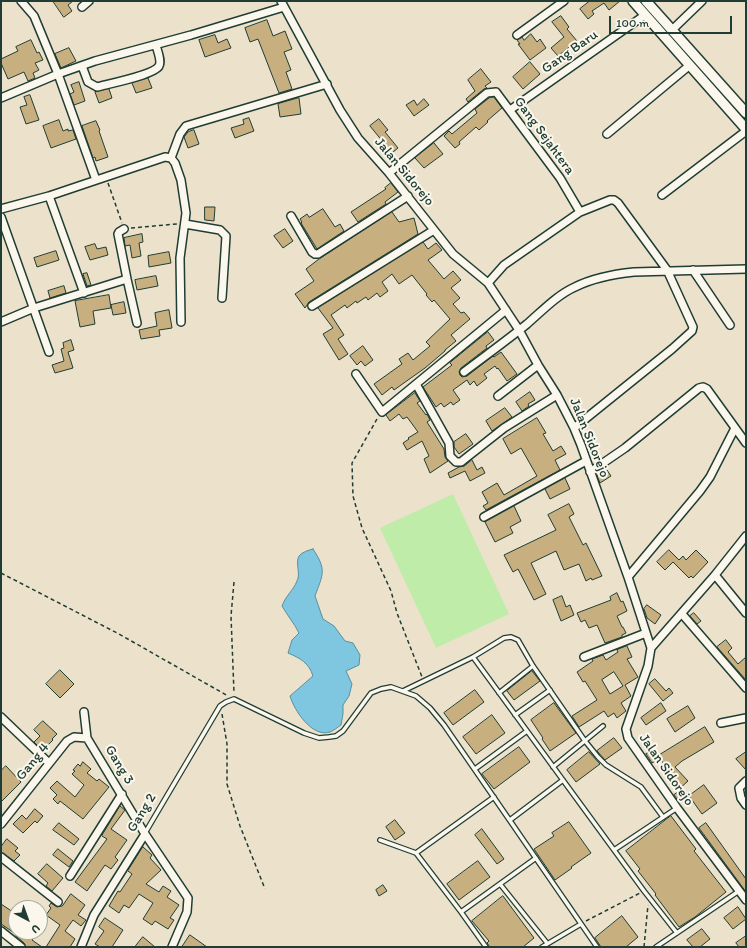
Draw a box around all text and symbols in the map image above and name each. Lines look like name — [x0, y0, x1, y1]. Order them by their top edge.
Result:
scale bar — [611, 8, 734, 34]
text: 100 m — [616, 16, 649, 30]
street label: Gang Baru — [539, 27, 601, 77]
street label: Gang Sejahtera — [510, 94, 578, 178]
street label: Jalan Sidorejo — [370, 134, 438, 210]
street label: Jalan Sidorejo — [565, 396, 613, 480]
street label: Jalan Sidorejo — [635, 731, 697, 809]
street label: Gang 4 — [13, 740, 53, 784]
street label: Gang 3 — [101, 742, 137, 788]
street label: Gang 2 — [124, 790, 160, 836]
north arrow — [8, 900, 48, 940]
text: U — [29, 921, 43, 936]

